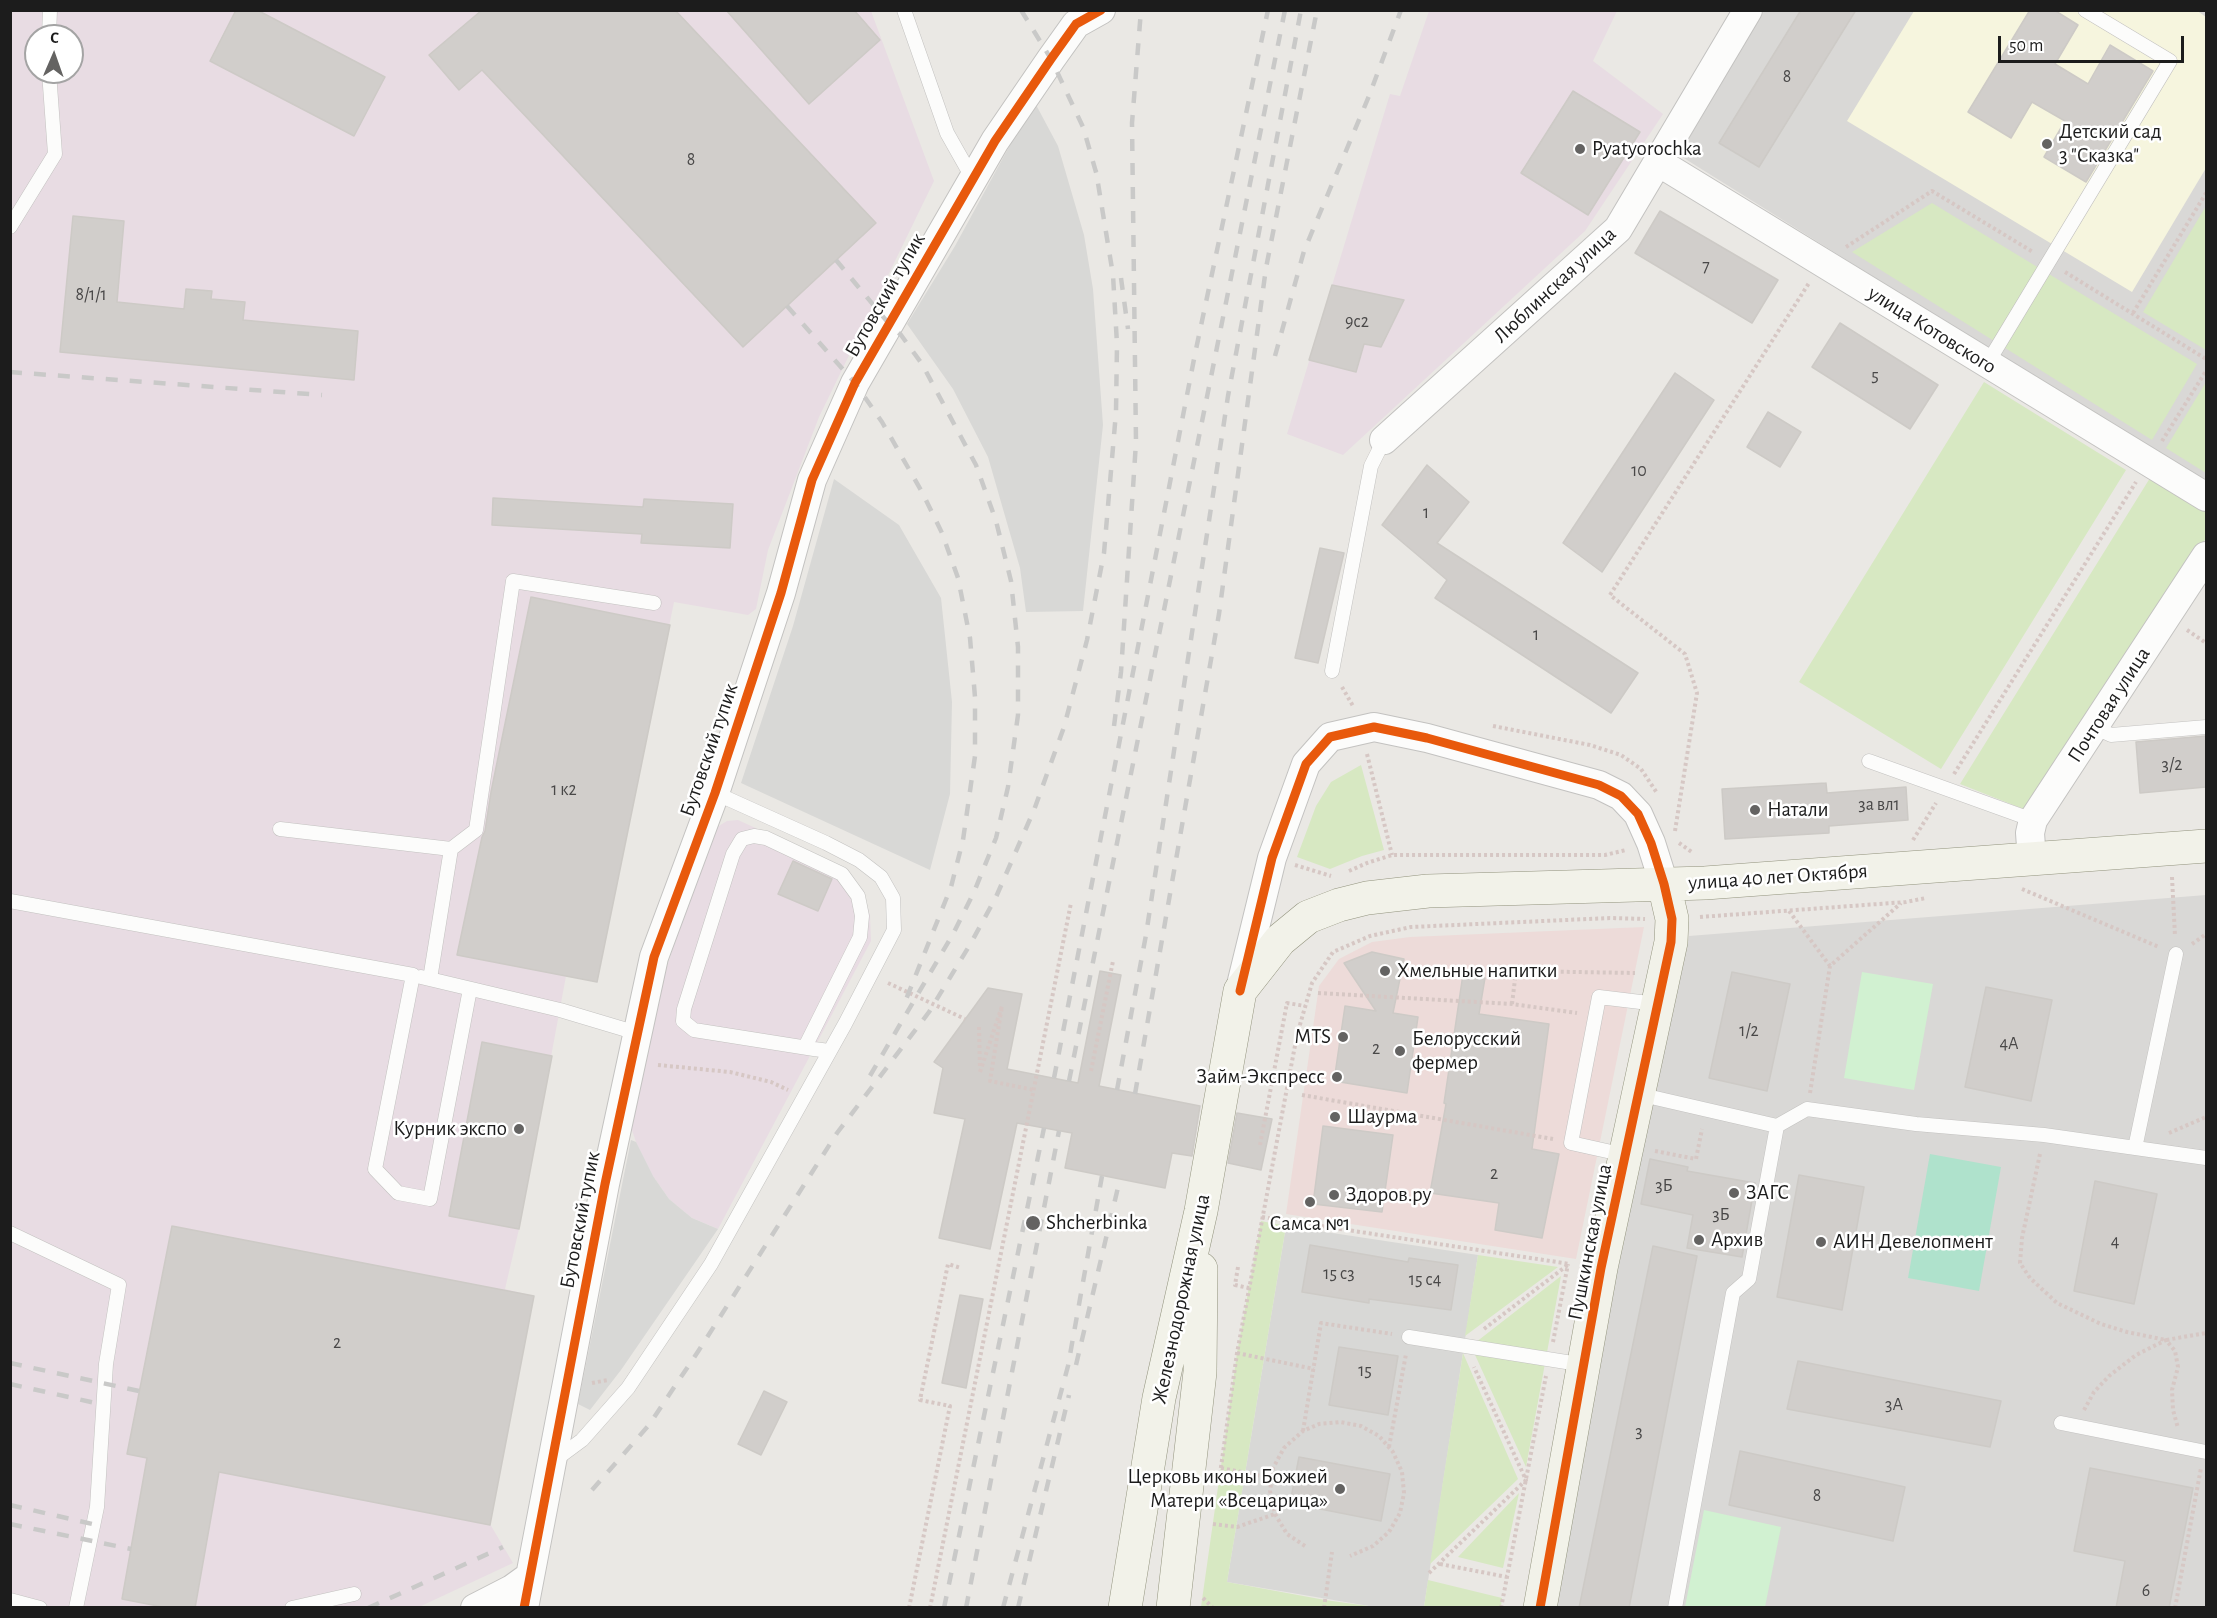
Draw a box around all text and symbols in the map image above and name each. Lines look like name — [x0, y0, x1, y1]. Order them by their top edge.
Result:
north arrow — [24, 24, 84, 84]
scale bar — [2001, 24, 2187, 62]
text: С — [50, 30, 59, 46]
text: 50 m — [2009, 37, 2043, 55]
house number: 8 — [1783, 66, 1791, 88]
place label: Детский сад 3 "Сказка" — [2059, 119, 2162, 169]
place label: Pyatyorochka — [1592, 136, 1702, 162]
marker: Детский сад 3 "Сказка" — [2040, 137, 2054, 151]
marker: Pyatyorochka — [1573, 142, 1587, 156]
house number: 8 — [687, 149, 695, 171]
street label: Люблинская улица — [1488, 222, 1622, 348]
street label: Бутовский тупик — [839, 228, 931, 362]
house number: 7 — [1702, 256, 1710, 278]
street label: улица Котовского — [1863, 280, 2001, 380]
house number: 8/1/1 — [75, 284, 107, 306]
house number: 9с2 — [1345, 311, 1369, 333]
house number: 5 — [1871, 365, 1879, 387]
house number: 10 — [1631, 460, 1647, 482]
house number: 1 — [1423, 502, 1429, 524]
house number: 1 — [1533, 624, 1539, 646]
street label: Почтовая улица — [2062, 642, 2156, 768]
street label: Бутовский тупик — [674, 680, 744, 820]
house number: 3/2 — [2162, 754, 2182, 776]
house number: 1 к2 — [551, 779, 577, 801]
house number: 3а вл1 — [1858, 794, 1900, 816]
place label: Натали — [1767, 797, 1829, 823]
marker: Натали — [1748, 803, 1762, 817]
street label: улица 40 лет Октября — [1688, 858, 1868, 896]
place label: Хмельные напитки — [1397, 958, 1558, 984]
marker: Хмельные напитки — [1378, 964, 1392, 978]
house number: 1/2 — [1739, 1020, 1759, 1042]
place label: MTS — [1295, 1024, 1331, 1050]
place label: Белорусский фермер — [1412, 1026, 1521, 1076]
marker: MTS — [1336, 1030, 1350, 1044]
house number: 4А — [1999, 1033, 2019, 1055]
house number: 2 — [1372, 1038, 1380, 1060]
marker: Белорусский фермер — [1393, 1044, 1407, 1058]
place label: Займ-Экспресс — [1197, 1064, 1325, 1090]
marker: Займ-Экспресс — [1330, 1070, 1344, 1084]
place label: Шаурма — [1347, 1104, 1417, 1130]
marker: Шаурма — [1328, 1110, 1342, 1124]
place label: Курник экспо — [393, 1116, 507, 1142]
marker: Курник экспо — [512, 1122, 526, 1136]
street label: Бутовский тупик — [554, 1149, 606, 1291]
street label: Пушкинская улица — [1562, 1162, 1618, 1322]
house number: 2 — [1490, 1163, 1498, 1185]
house number: 3Б — [1655, 1175, 1673, 1197]
place label: ЗАГС — [1746, 1180, 1789, 1206]
place label: Здоров.ру — [1346, 1182, 1431, 1208]
marker: ЗАГС — [1727, 1186, 1741, 1200]
marker: Здоров.ру — [1327, 1188, 1341, 1202]
street label: Железнодорожная улица — [1146, 1192, 1216, 1406]
marker: Самса №1 — [1303, 1195, 1317, 1209]
house number: 3Б — [1712, 1204, 1730, 1226]
place label: Shcherbinka — [1046, 1210, 1148, 1236]
place label: Самса №1 — [1269, 1211, 1351, 1237]
marker: Shcherbinka — [1024, 1214, 1042, 1232]
place label: Архив — [1711, 1227, 1763, 1253]
place label: АИН Девелопмент — [1833, 1229, 1993, 1255]
house number: 4 — [2111, 1231, 2119, 1253]
marker: Архив — [1692, 1233, 1706, 1247]
marker: АИН Девелопмент — [1814, 1235, 1828, 1249]
house number: 15 с3 — [1323, 1263, 1355, 1285]
house number: 15 с4 — [1409, 1269, 1441, 1291]
house number: 2 — [333, 1332, 341, 1354]
house number: 15 — [1358, 1360, 1372, 1382]
house number: 3А — [1885, 1394, 1903, 1416]
house number: 3 — [1635, 1421, 1643, 1443]
place label: Церковь иконы Божией Матери «Всецарица» — [1127, 1464, 1328, 1514]
marker: Церковь иконы Божией Матери «Всецарица» — [1333, 1482, 1347, 1496]
house number: 8 — [1813, 1485, 1821, 1507]
house number: 6 — [2142, 1580, 2150, 1602]

